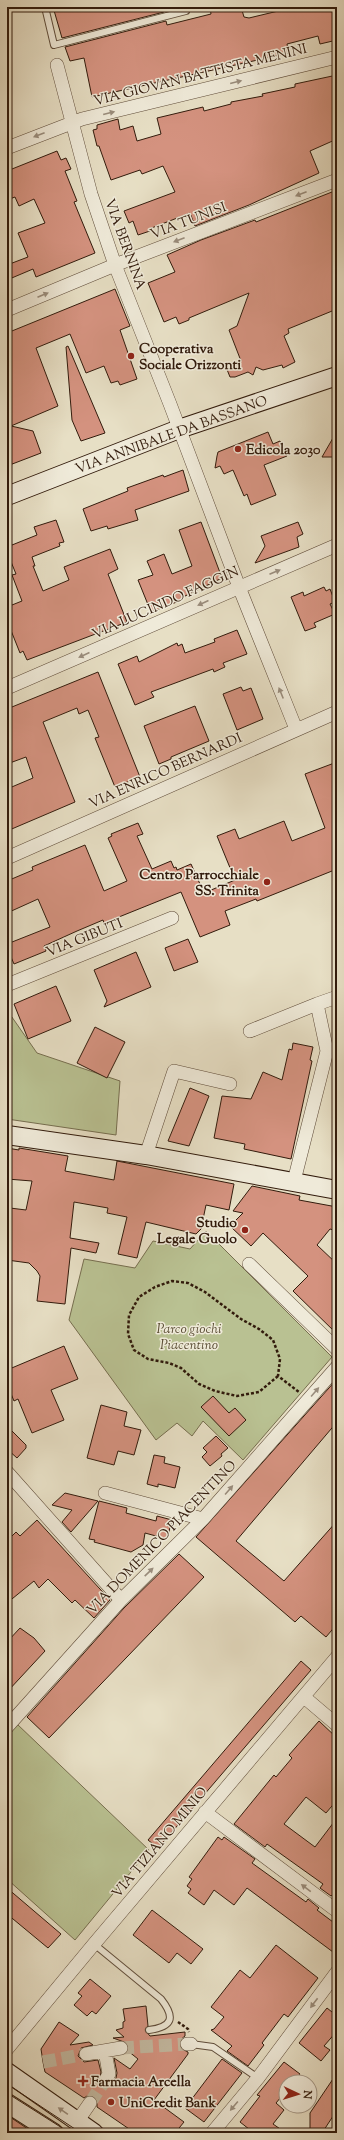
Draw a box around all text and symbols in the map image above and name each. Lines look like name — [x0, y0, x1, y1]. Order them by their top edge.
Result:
street label: VIA GIOVAN BATTISTA MENINI — [91, 40, 310, 112]
one-way arrow — [229, 78, 242, 84]
one-way arrow — [103, 109, 116, 115]
one-way arrow — [33, 133, 45, 139]
one-way arrow — [294, 191, 306, 197]
street label: VIA BERNINA — [98, 196, 150, 294]
street label: VIA TUNISI — [148, 198, 230, 246]
one-way arrow — [173, 238, 185, 244]
one-way arrow — [37, 292, 48, 298]
place label: Cooperativa Sociale Orizzonti — [139, 340, 241, 376]
marker: Cooperativa Sociale Orizzonti — [126, 351, 136, 361]
street label: VIA ANNIBALE DA BASSANO — [73, 392, 271, 480]
place label: Edicola 2030 — [246, 441, 321, 461]
marker: Edicola 2030 — [233, 444, 243, 454]
street label: VIA LUCINDO FAGGIN — [89, 562, 243, 645]
one-way arrow — [269, 569, 280, 575]
one-way arrow — [197, 600, 209, 606]
one-way arrow — [78, 652, 89, 658]
one-way arrow — [278, 686, 284, 698]
street label: VIA ENRICO BERNARDI — [86, 729, 246, 815]
place label: Centro Parrocchiale SS. Trinita — [139, 866, 260, 902]
marker: Centro Parrocchiale SS. Trinita — [262, 877, 272, 887]
street label: VIA GIBUTI — [43, 914, 126, 963]
place label: Studio Legale Guolo — [157, 1214, 237, 1250]
marker: Studio Legale Guolo — [240, 1225, 250, 1235]
park label: Parco giochi Piacentino — [157, 1320, 222, 1356]
one-way arrow — [310, 1387, 319, 1398]
street label: VIA DOMENICO PIACENTINO — [83, 1457, 242, 1620]
one-way arrow — [224, 1485, 233, 1495]
one-way arrow — [144, 1567, 154, 1577]
street label: VIA TIZIANO MINIO — [108, 1783, 213, 1903]
one-way arrow — [301, 1884, 311, 1892]
one-way arrow — [309, 1998, 318, 2009]
place label: Farmacia Arcella — [91, 2073, 192, 2093]
north arrow — [278, 2074, 318, 2114]
marker: Farmacia Arcella — [78, 2076, 88, 2086]
text: N — [299, 2089, 315, 2100]
place label: UniCredit Bank — [119, 2094, 217, 2114]
marker: UniCredit Bank — [106, 2097, 116, 2107]
one-way arrow — [230, 2101, 238, 2111]
one-way arrow — [57, 2106, 68, 2115]

